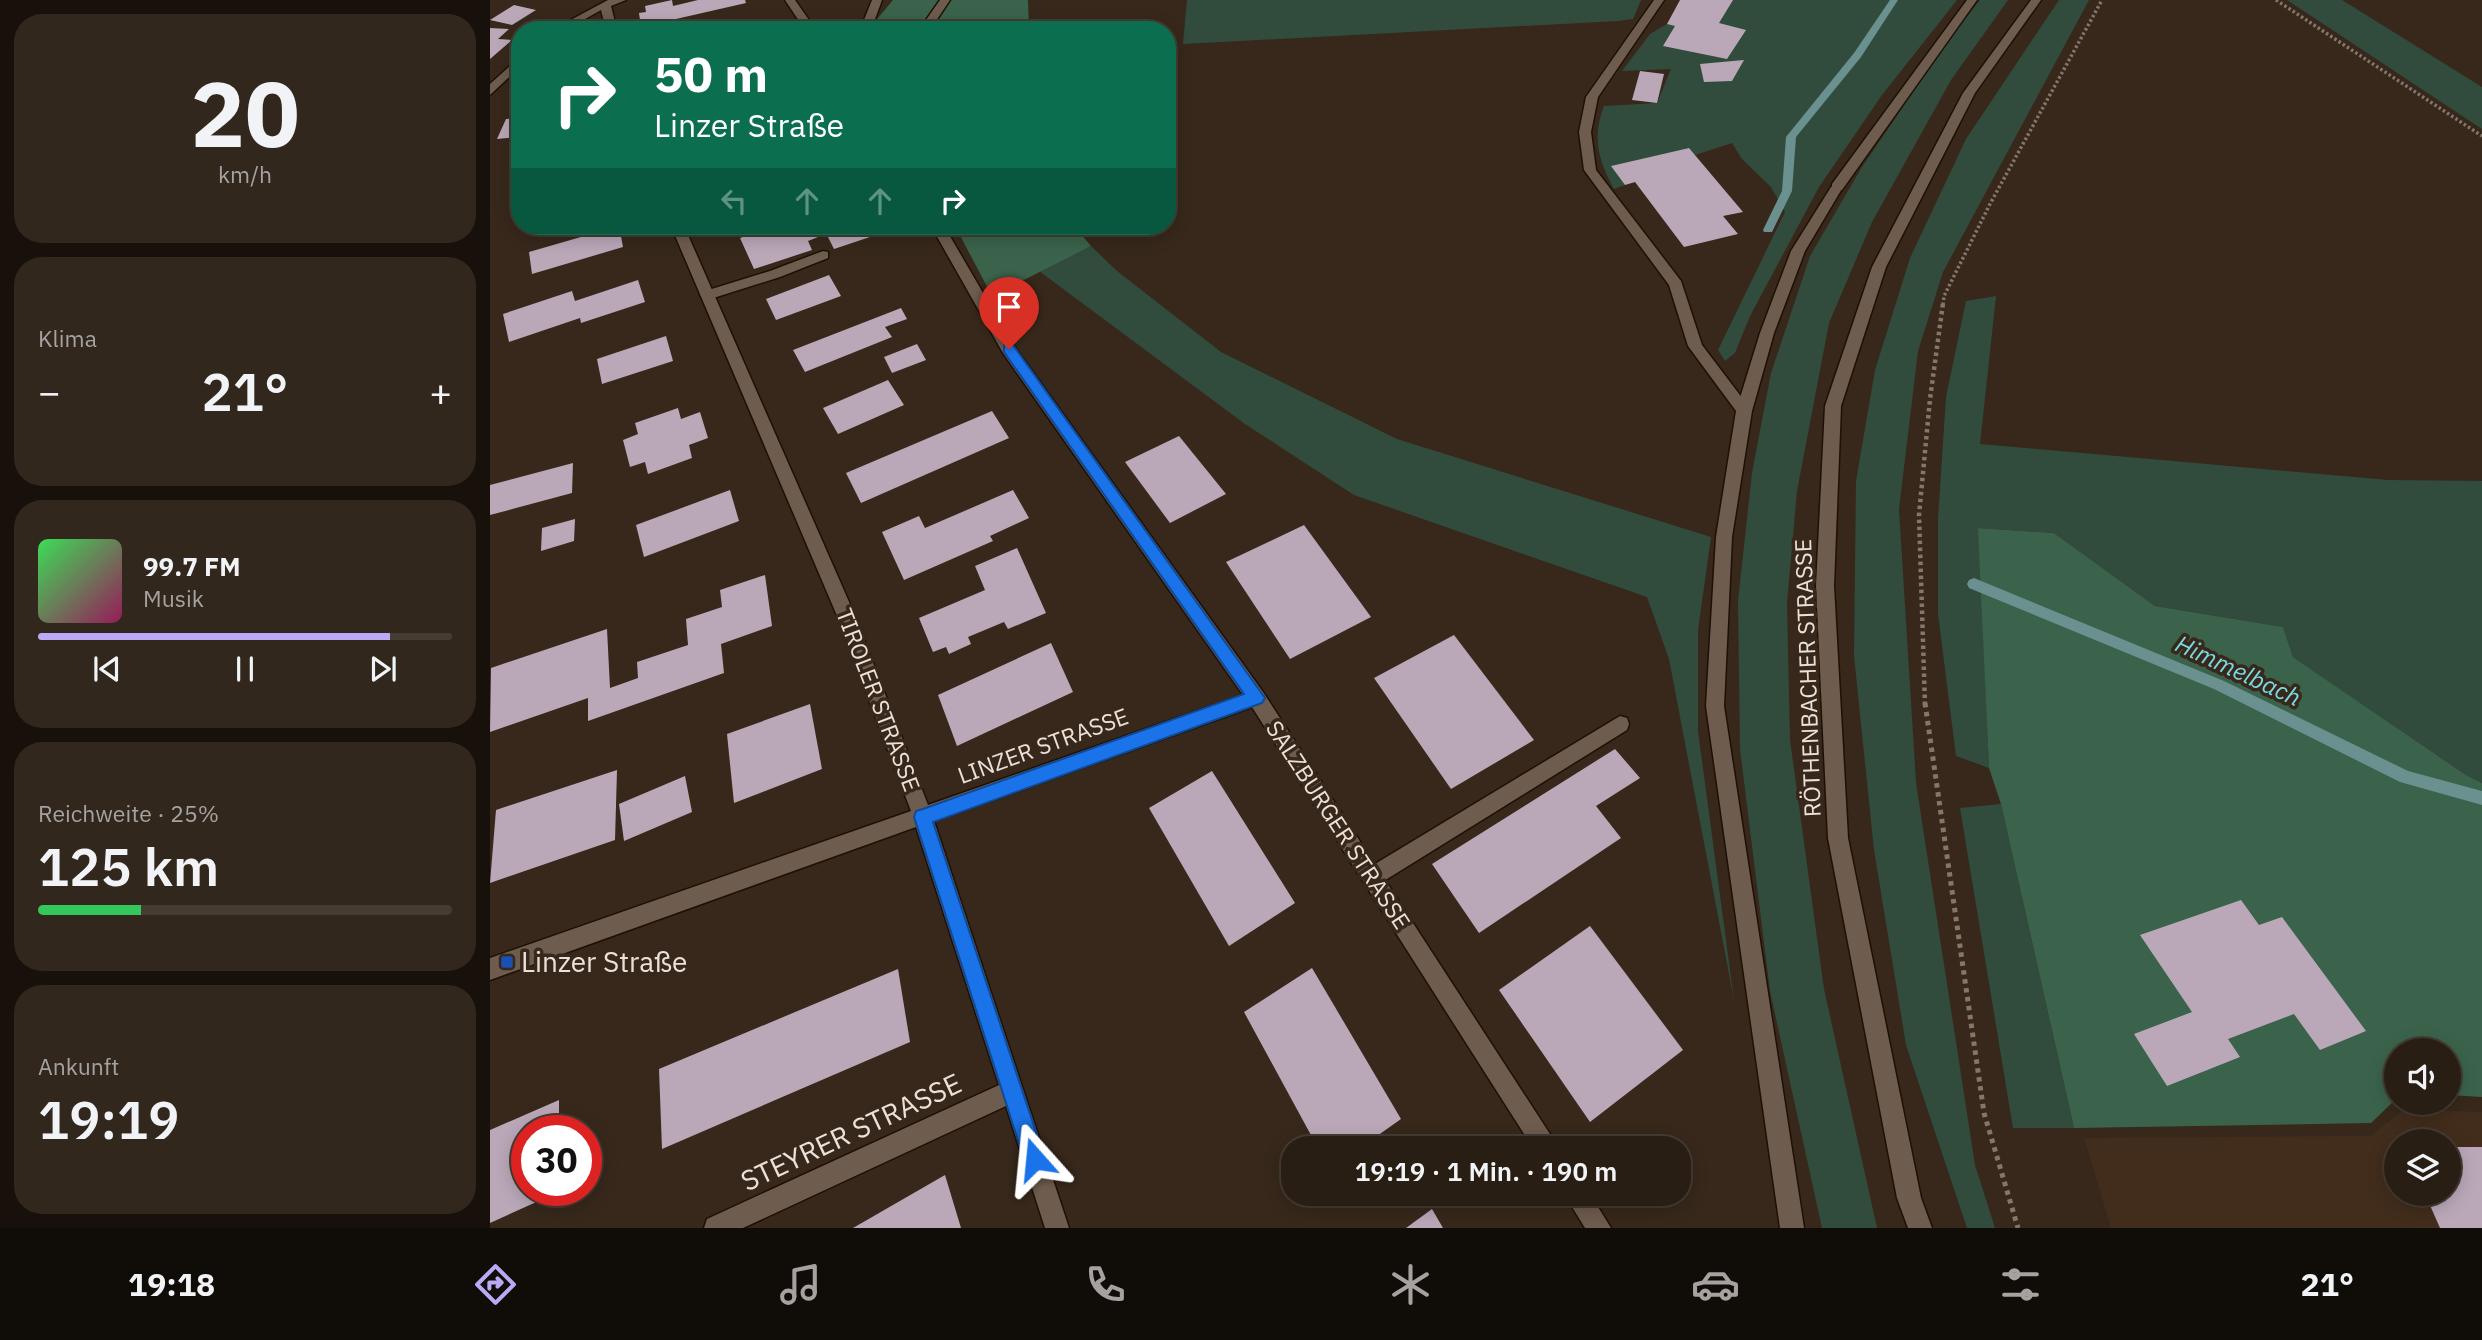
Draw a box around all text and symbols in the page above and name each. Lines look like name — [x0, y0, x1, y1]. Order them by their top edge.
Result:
text: 50 m — [654, 42, 768, 105]
icon: right — [539, 49, 630, 140]
text: 20 — [190, 54, 300, 172]
text: Linzer Straße — [654, 104, 844, 146]
text: km/h — [218, 159, 272, 189]
icon: left — [715, 182, 753, 220]
icon: ahead — [788, 182, 826, 220]
icon: ahead — [861, 182, 899, 220]
icon: right — [934, 182, 972, 220]
pin — [979, 277, 1039, 349]
icon: arrive — [990, 288, 1028, 326]
text: Klima — [38, 323, 97, 353]
text: 21° — [202, 358, 288, 425]
text: − — [38, 367, 61, 416]
text: + — [429, 367, 452, 416]
street label: RÖTHENBACHER STRASSE — [1787, 538, 1827, 818]
text: 99.7 FM — [143, 549, 241, 583]
text: Musik — [143, 583, 204, 613]
street label: TIROLER STRASSE — [830, 604, 928, 795]
water label: Himmelbach — [2170, 627, 2306, 713]
icon: previous — [88, 650, 126, 688]
icon: pause — [226, 650, 264, 688]
icon: next — [364, 650, 402, 688]
street label: LINZER STRASSE — [953, 700, 1132, 790]
street label: SALZBURGER STRASSE — [1260, 714, 1418, 935]
text: Reichweite · 25% — [38, 798, 219, 828]
text: 125 km — [38, 833, 219, 900]
place label: Linzer Straße — [521, 943, 687, 980]
marker: Linzer Straße — [499, 954, 515, 970]
map controls — [2384, 1038, 2461, 1206]
button: sound — [2384, 1038, 2461, 1115]
text: Ankunft — [38, 1051, 119, 1081]
street label: STEYRER STRASSE — [734, 1064, 967, 1199]
text: 19:19 — [38, 1086, 179, 1153]
speed limit sign: 30 — [511, 1115, 602, 1206]
position arrow — [998, 1122, 1072, 1196]
button: layers — [2384, 1129, 2461, 1206]
text: 19:19 · 1 Min. · 190 m — [1355, 1154, 1617, 1188]
icon: directions — [471, 1260, 520, 1309]
icon: music — [776, 1260, 825, 1309]
icon: phone — [1081, 1260, 1130, 1309]
icon: climate — [1386, 1260, 1435, 1309]
icon: car — [1691, 1260, 1740, 1309]
icon: filters — [1996, 1260, 2045, 1309]
text: 19:18 — [128, 1263, 215, 1305]
text: 21° — [2301, 1263, 2354, 1305]

